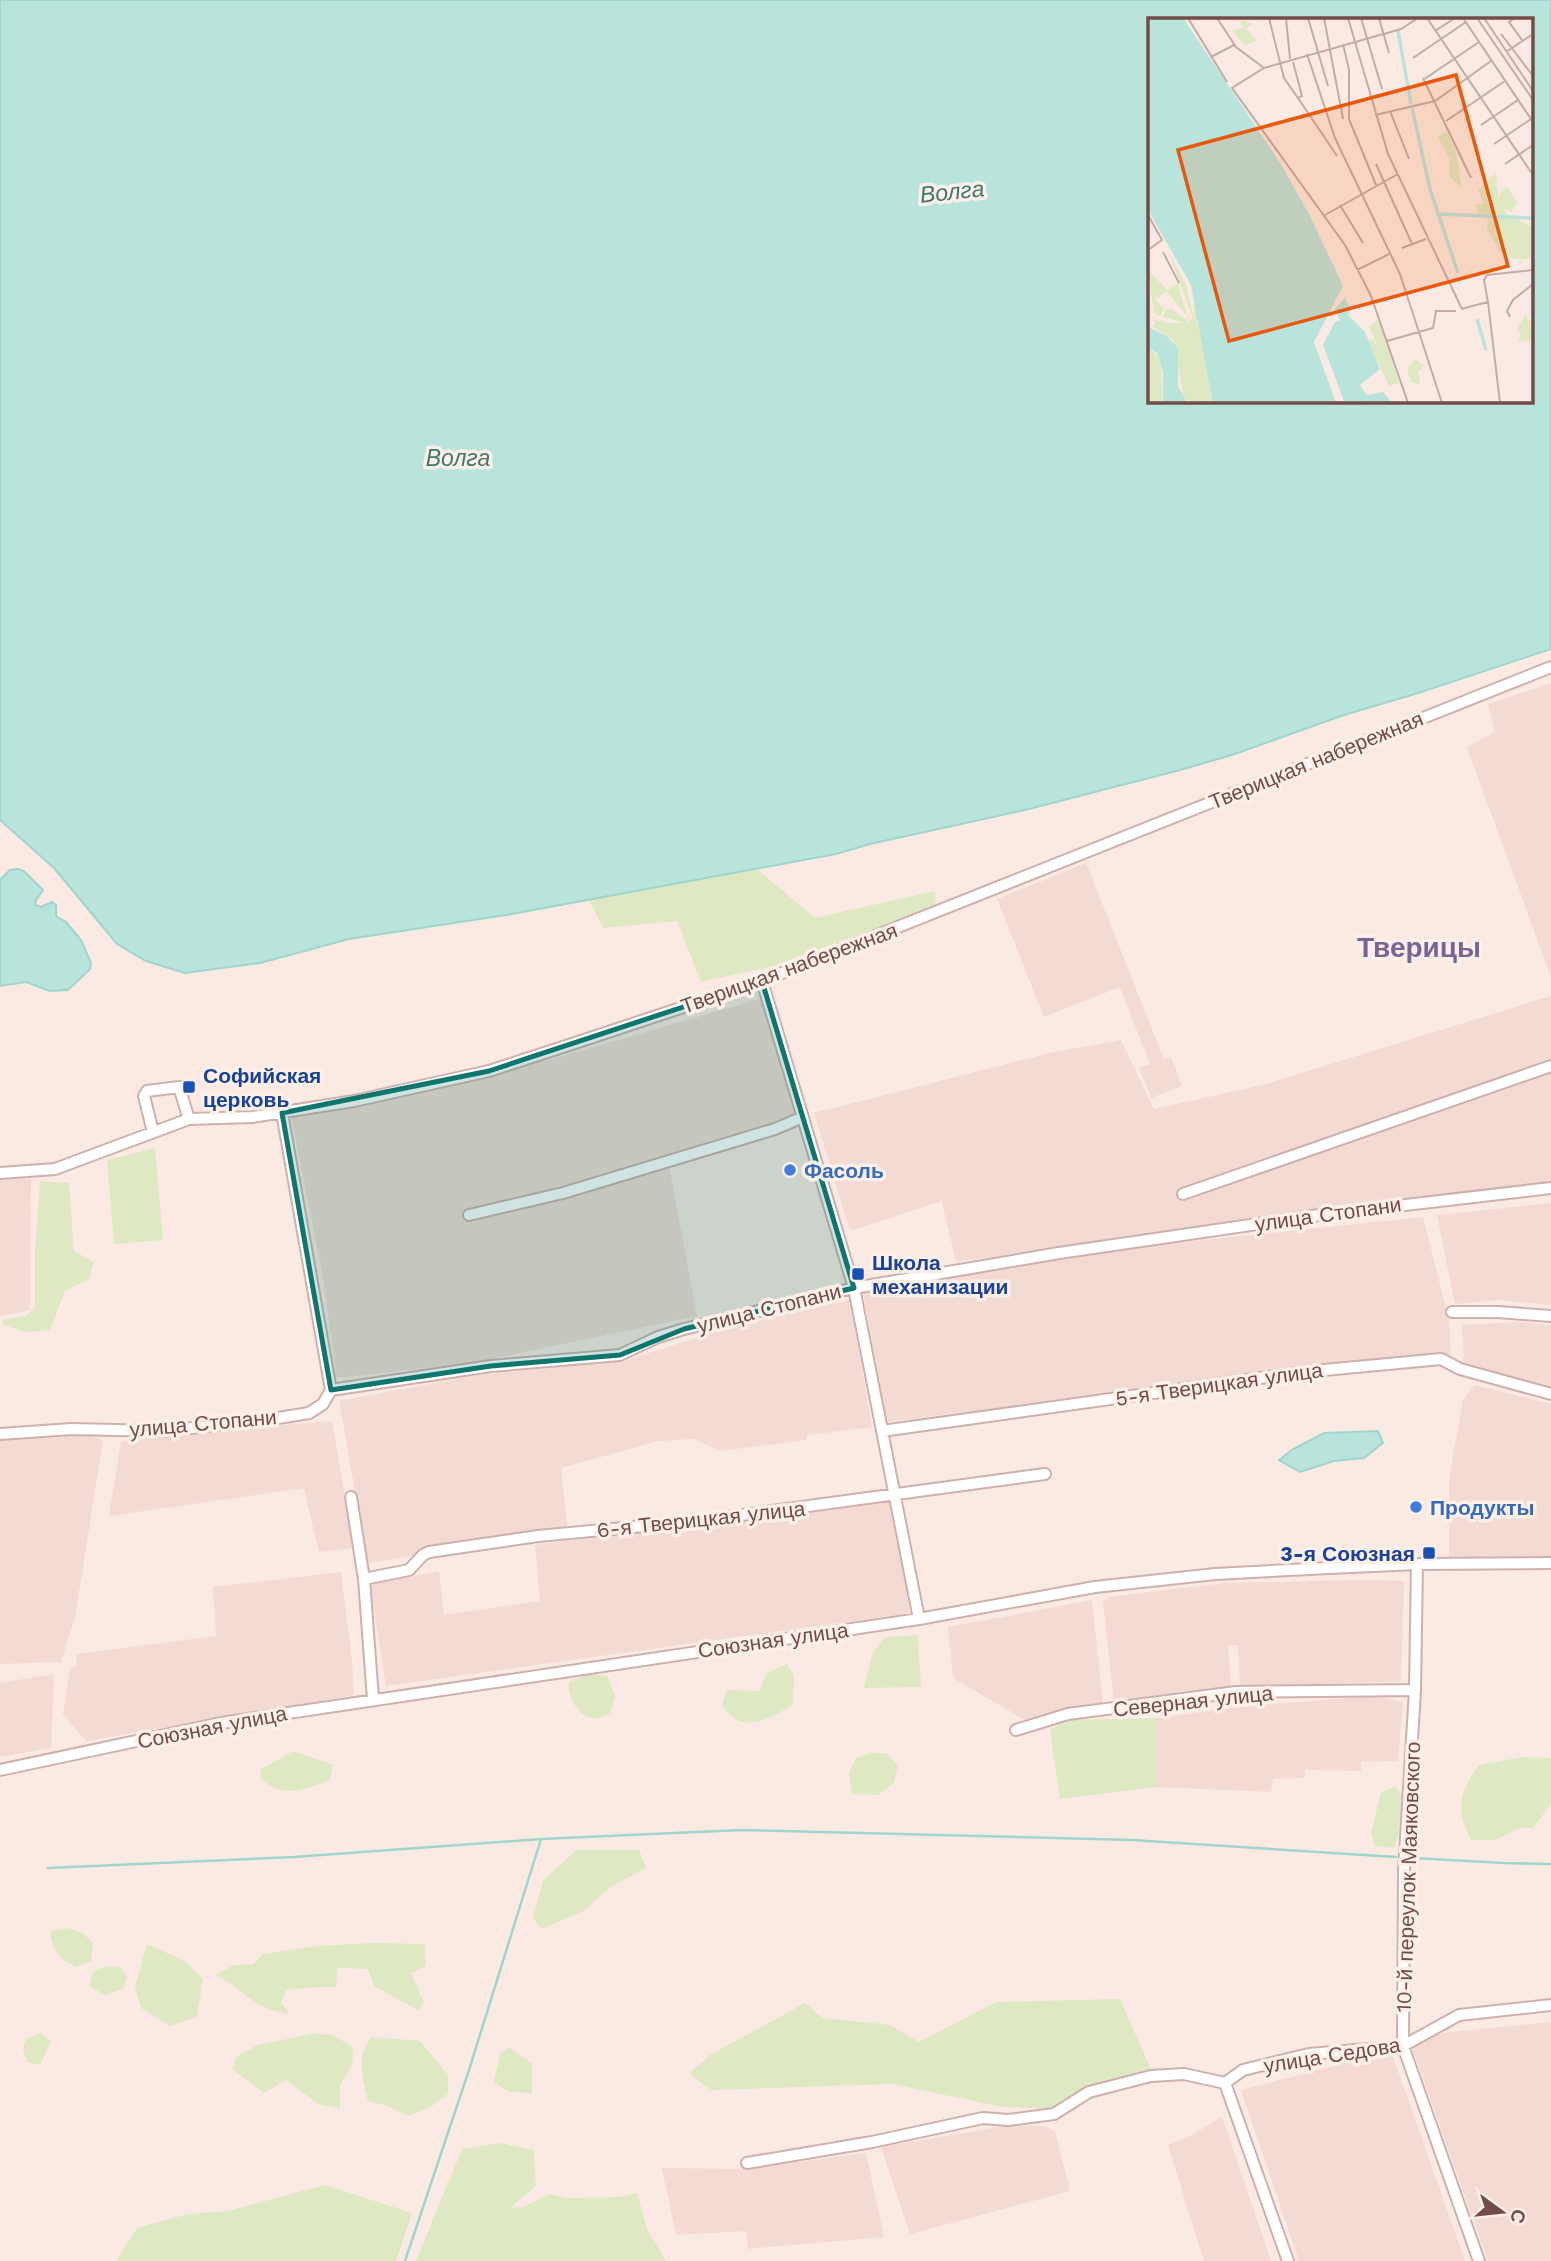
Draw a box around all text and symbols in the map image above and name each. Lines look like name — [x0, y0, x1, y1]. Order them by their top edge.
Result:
inset map — [1148, 18, 1534, 402]
water label: Волга — [919, 175, 985, 209]
water label: Волга — [426, 445, 490, 472]
street label: Тверицкая набережная — [1205, 706, 1427, 814]
street label: Тверицкая набережная — [677, 917, 901, 1019]
district label: Тверицы — [1357, 931, 1481, 964]
place label: Софийская церковь — [203, 1063, 321, 1112]
marker: Софийская церковь — [181, 1079, 197, 1095]
place label: Фасоль — [804, 1158, 884, 1183]
marker: Фасоль — [782, 1162, 798, 1178]
street label: улица Стопани — [1253, 1191, 1403, 1237]
place label: Школа механизации — [872, 1250, 1008, 1299]
marker: Школа механизации — [850, 1266, 866, 1282]
street label: улица Стопани — [694, 1278, 844, 1338]
street label: 5-я Тверицкая улица — [1114, 1357, 1325, 1411]
street label: улица Стопани — [128, 1404, 278, 1442]
place label: Продукты — [1430, 1495, 1534, 1520]
street label: 6-я Тверицкая улица — [595, 1496, 807, 1542]
marker: Продукты — [1408, 1499, 1424, 1515]
place label: 3-я Союзная — [1280, 1541, 1415, 1566]
marker: 3-я Союзная — [1421, 1545, 1437, 1561]
street label: Союзная улица — [696, 1617, 850, 1663]
street label: Северная улица — [1112, 1680, 1275, 1722]
street label: Союзная улица — [135, 1700, 289, 1754]
street label: 10-й переулок Маяковского — [1391, 1741, 1425, 2013]
street label: улица Седова — [1262, 2032, 1402, 2078]
north arrow — [1467, 2177, 1537, 2247]
text: С — [1505, 2207, 1531, 2226]

